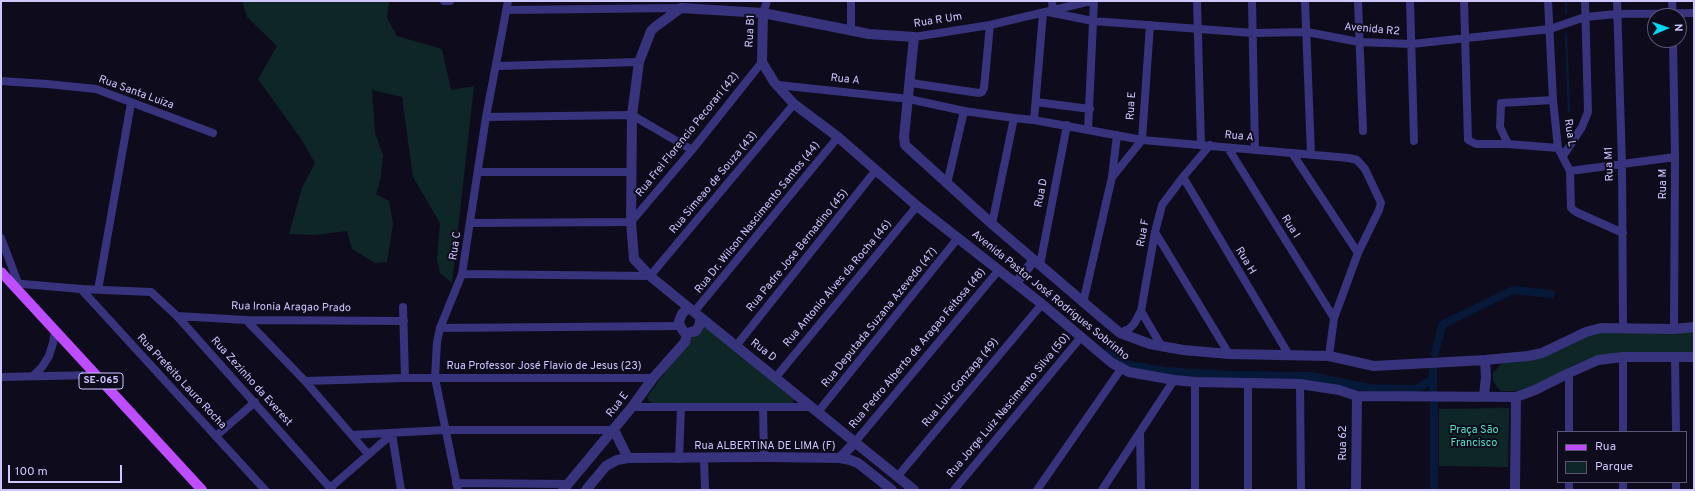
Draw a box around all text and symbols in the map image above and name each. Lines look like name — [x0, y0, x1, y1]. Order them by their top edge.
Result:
north arrow — [1647, 8, 1687, 48]
street label: Rua R Um — [913, 11, 963, 31]
street label: Rua B1 — [744, 14, 758, 48]
street label: Avenida R2 — [1344, 21, 1400, 39]
text: N — [1671, 23, 1685, 32]
street label: Rua Frei Florencio Pecorari (42) — [634, 70, 742, 200]
street label: Rua A — [830, 72, 860, 88]
street label: Rua Santa Luiza — [97, 73, 175, 113]
street label: Rua E — [1124, 91, 1140, 121]
street label: Rua L — [1560, 118, 1578, 148]
street label: Rua Simeao de Souza (43) — [667, 129, 761, 237]
street label: Rua A — [1224, 129, 1254, 145]
street label: Rua Dr. Wilson Nascimento Santos (44) — [693, 139, 823, 297]
street label: Rua M1 — [1603, 146, 1617, 182]
street label: Rua M — [1657, 169, 1671, 199]
street label: Rua D — [1033, 177, 1051, 209]
street label: Rua Padre Jose Bernadino (45) — [744, 187, 852, 315]
street label: Rua I — [1278, 213, 1302, 241]
street label: Rua Antonio Alves da Rocha (46) — [781, 218, 895, 350]
street label: Rua F — [1135, 218, 1153, 248]
street label: Avenida Pastor José Rodrigues Sobrinho — [969, 228, 1131, 364]
street label: Rua C — [447, 231, 465, 261]
street label: Rua Deputada Suzana Azevedo (47) — [819, 245, 941, 391]
street label: Rua H — [1232, 245, 1258, 277]
street label: Rua Pedro Alberto de Aragao Feitosa (48) — [847, 266, 989, 432]
street label: Rua Ironia Aragao Prado — [231, 300, 351, 316]
street label: Rua Jorge Luiz Nascimento Silva (50) — [945, 331, 1073, 481]
street label: Rua Prefeito Lauro Rocha — [134, 332, 228, 432]
street label: Rua Zezinho da Everest — [208, 335, 294, 429]
street label: Rua Luiz Gonzaga (49) — [920, 336, 1002, 430]
street label: Rua D — [747, 337, 779, 365]
street label: Rua Professor José Flavio de Jesus (23) — [447, 360, 641, 374]
road number: SE-065 — [79, 373, 123, 389]
street label: Rua E — [604, 390, 632, 420]
park label: Praça São Francisco — [1449, 424, 1499, 450]
street label: Rua 62 — [1337, 425, 1351, 461]
legend — [1557, 431, 1687, 483]
text: Rua — [1595, 439, 1616, 455]
street label: Rua ALBERTINA DE LIMA (F) — [694, 440, 836, 454]
scale bar — [10, 457, 124, 483]
text: Parque — [1595, 459, 1633, 475]
text: 100 m — [15, 464, 48, 480]

